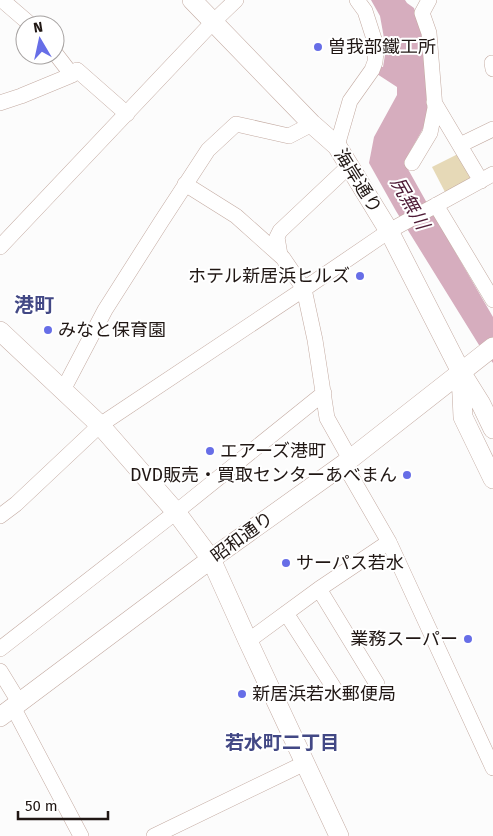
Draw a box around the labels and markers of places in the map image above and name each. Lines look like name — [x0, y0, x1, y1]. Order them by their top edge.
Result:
place label: 曽我部鐵工所 — [328, 36, 436, 58]
marker: 曽我部鐵工所 — [312, 41, 324, 53]
place label: ホテル新居浜ヒルズ — [188, 265, 350, 287]
marker: ホテル新居浜ヒルズ — [354, 270, 366, 282]
place label: みなと保育園 — [58, 319, 166, 341]
marker: みなと保育園 — [42, 324, 54, 336]
place label: エアーズ港町 — [220, 440, 326, 462]
marker: エアーズ港町 — [204, 445, 216, 457]
place label: DVD販売・買取センターあべまん — [130, 464, 397, 486]
marker: DVD販売・買取センターあべまん — [401, 469, 413, 481]
place label: サーパス若水 — [296, 552, 404, 574]
marker: サーパス若水 — [280, 557, 292, 569]
place label: 業務スーパー — [350, 628, 458, 650]
marker: 業務スーパー — [462, 633, 474, 645]
place label: 新居浜若水郵便局 — [252, 683, 396, 705]
marker: 新居浜若水郵便局 — [236, 688, 248, 700]

